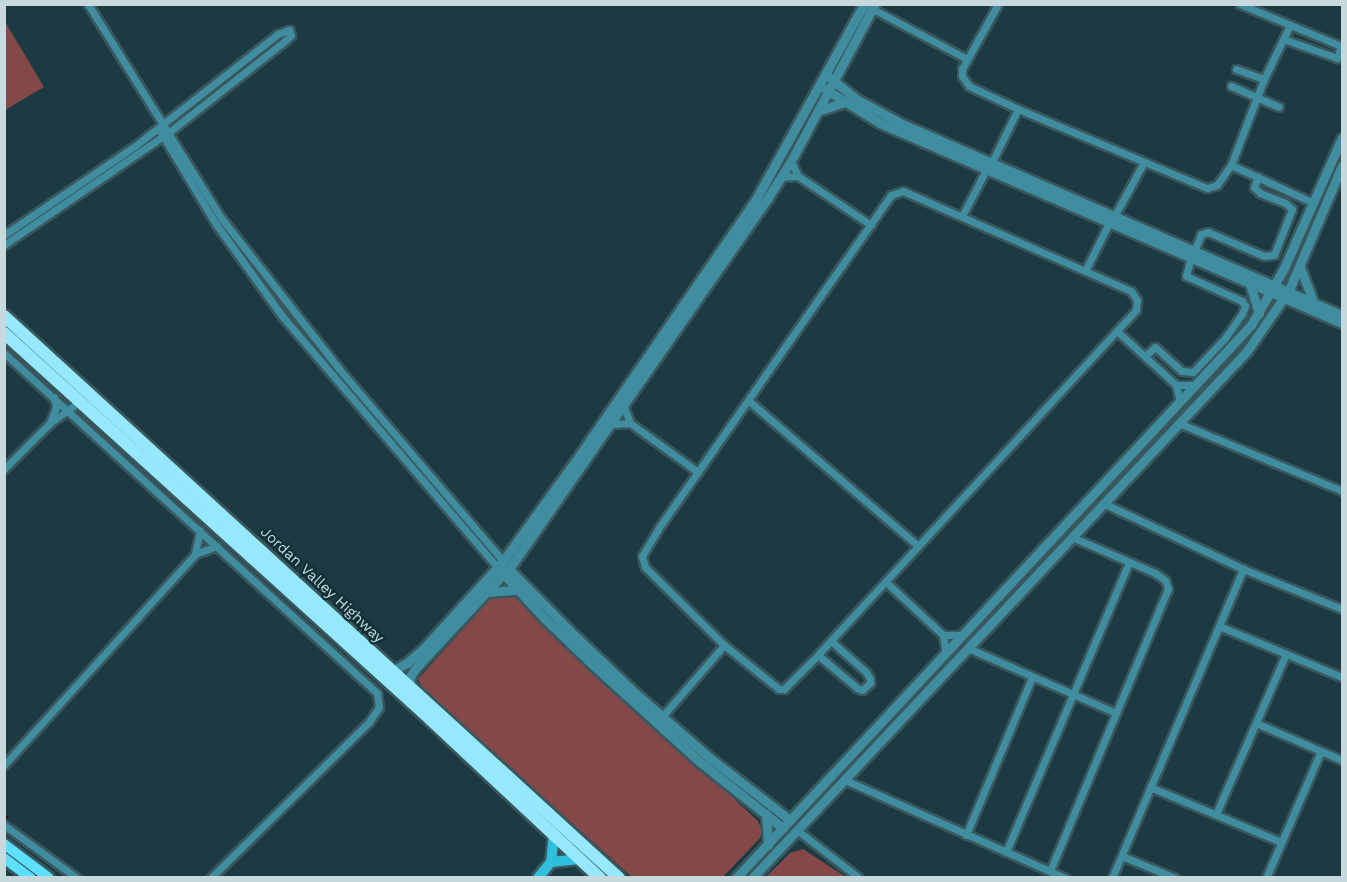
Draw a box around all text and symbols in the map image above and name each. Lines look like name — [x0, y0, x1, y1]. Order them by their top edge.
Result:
street label: Jordan Valley Highway — [256, 523, 388, 647]

